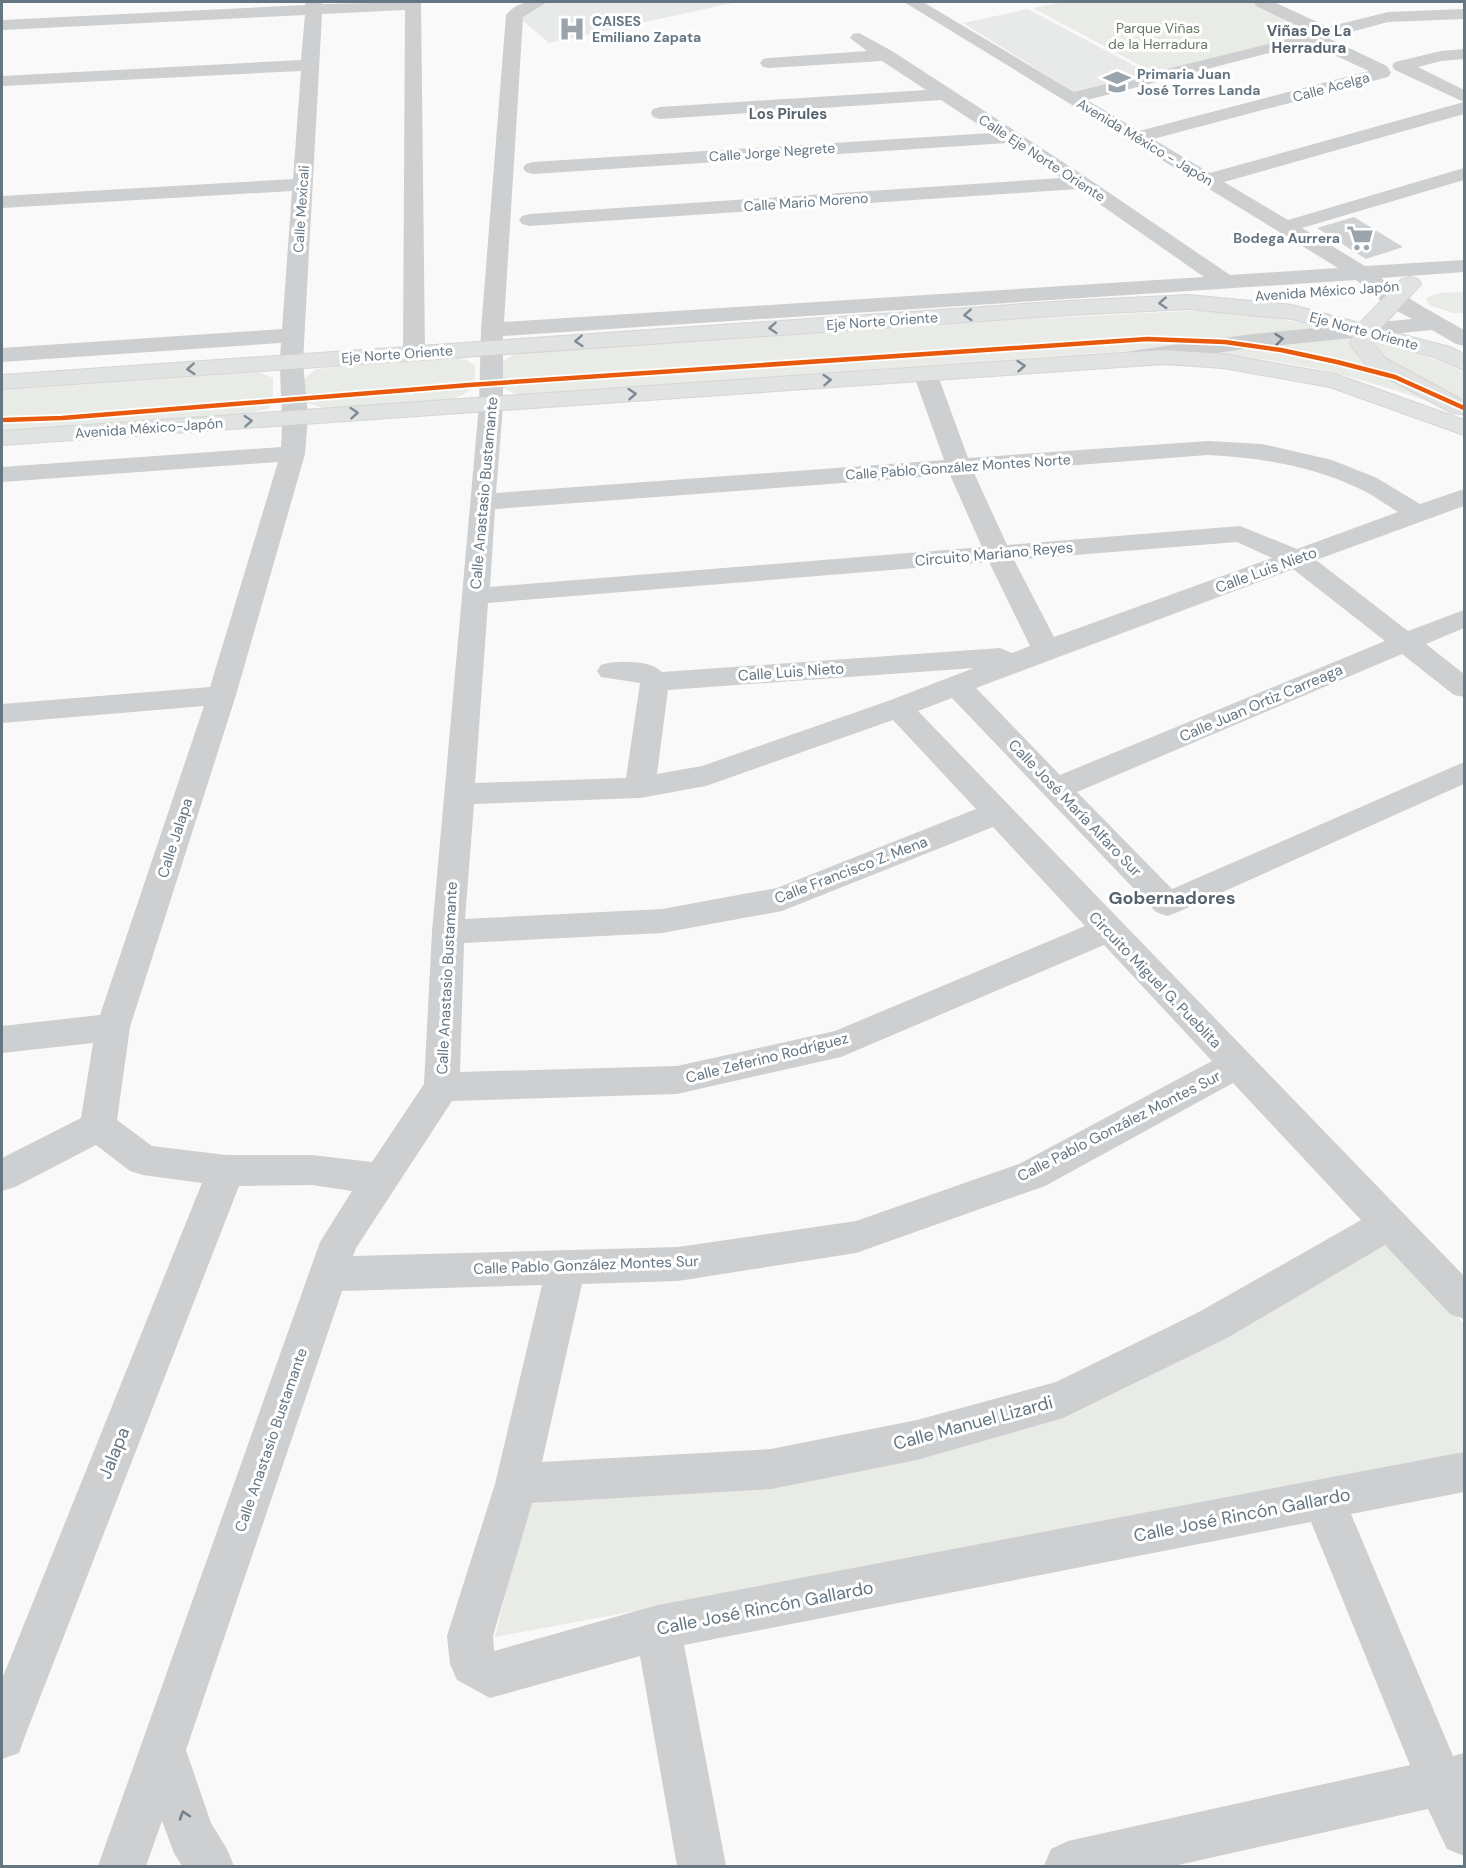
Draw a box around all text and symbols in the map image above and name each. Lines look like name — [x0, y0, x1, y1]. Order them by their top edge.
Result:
place label: CAISES Emiliano Zapata — [592, 12, 701, 46]
hospital icon: CAISES Emiliano Zapata — [557, 14, 587, 44]
park label: Parque Viñas de la Herradura — [1108, 19, 1208, 53]
district label: Viñas De La Herradura — [1267, 21, 1351, 58]
place label: Primaria Juan José Torres Landa — [1137, 65, 1260, 99]
school or university icon: Primaria Juan José Torres Landa — [1102, 67, 1132, 97]
street label: Calle Acelga — [1291, 68, 1371, 106]
street label: Avenida México - Japón — [1074, 94, 1216, 190]
district label: Los Pirules — [749, 104, 827, 124]
street label: Calle Eje Norte Oriente — [975, 110, 1109, 206]
street label: Calle Jorge Negrete — [708, 139, 836, 165]
street label: Calle Mexicali — [289, 165, 313, 253]
street label: Calle Mario Moreno — [743, 189, 869, 215]
supermarket icon: Bodega Aurrera — [1345, 223, 1375, 253]
place label: Bodega Aurrera — [1233, 229, 1340, 247]
street label: Avenida México Japón — [1254, 277, 1400, 305]
one-way arrow — [1158, 297, 1167, 310]
street label: Eje Norte Oriente — [826, 308, 938, 334]
one-way arrow — [963, 308, 972, 321]
street label: Eje Norte Oriente — [1308, 308, 1420, 354]
one-way arrow — [769, 321, 778, 334]
one-way arrow — [1275, 333, 1284, 346]
one-way arrow — [574, 335, 583, 348]
street label: Eje Norte Oriente — [341, 341, 453, 367]
one-way arrow — [1017, 360, 1026, 373]
one-way arrow — [186, 362, 195, 375]
one-way arrow — [822, 374, 831, 387]
one-way arrow — [628, 388, 637, 401]
street label: Calle Anastasio Bustamante — [466, 396, 502, 590]
one-way arrow — [349, 407, 358, 420]
street label: Avenida México-Japón — [74, 414, 224, 442]
one-way arrow — [244, 414, 253, 427]
street label: Calle Pablo González Montes Norte — [845, 450, 1071, 484]
street label: Circuito Mariano Reyes — [914, 537, 1074, 571]
street label: Calle Luis Nieto — [1213, 542, 1320, 598]
street label: Calle Luis Nieto — [737, 658, 845, 686]
street label: Calle Juan Ortiz Carreaga — [1176, 660, 1346, 746]
street label: Calle José María Alfaro Sur — [1004, 735, 1146, 881]
street label: Calle Jalapa — [153, 796, 197, 880]
street label: Calle Francisco Z. Mena — [772, 832, 930, 908]
street label: Calle Anastasio Bustamante — [432, 881, 462, 1075]
district label: Gobernadores — [1108, 886, 1236, 910]
street label: Circuito Miguel G. Pueblita — [1084, 907, 1226, 1053]
street label: Calle Zeferino Rodríguez — [684, 1028, 850, 1088]
street label: Calle Pablo González Montes Sur — [1014, 1066, 1224, 1186]
street label: Calle Pablo González Montes Sur — [473, 1251, 700, 1279]
street label: Calle Anastasio Bustamante — [230, 1345, 312, 1535]
street label: Calle Manuel Lizardi — [891, 1390, 1055, 1456]
street label: Jalapa — [93, 1424, 135, 1482]
street label: Calle José Rincón Gallardo — [1132, 1482, 1352, 1548]
street label: Calle José Rincón Gallardo — [655, 1575, 875, 1641]
one-way arrow — [178, 1810, 191, 1821]

